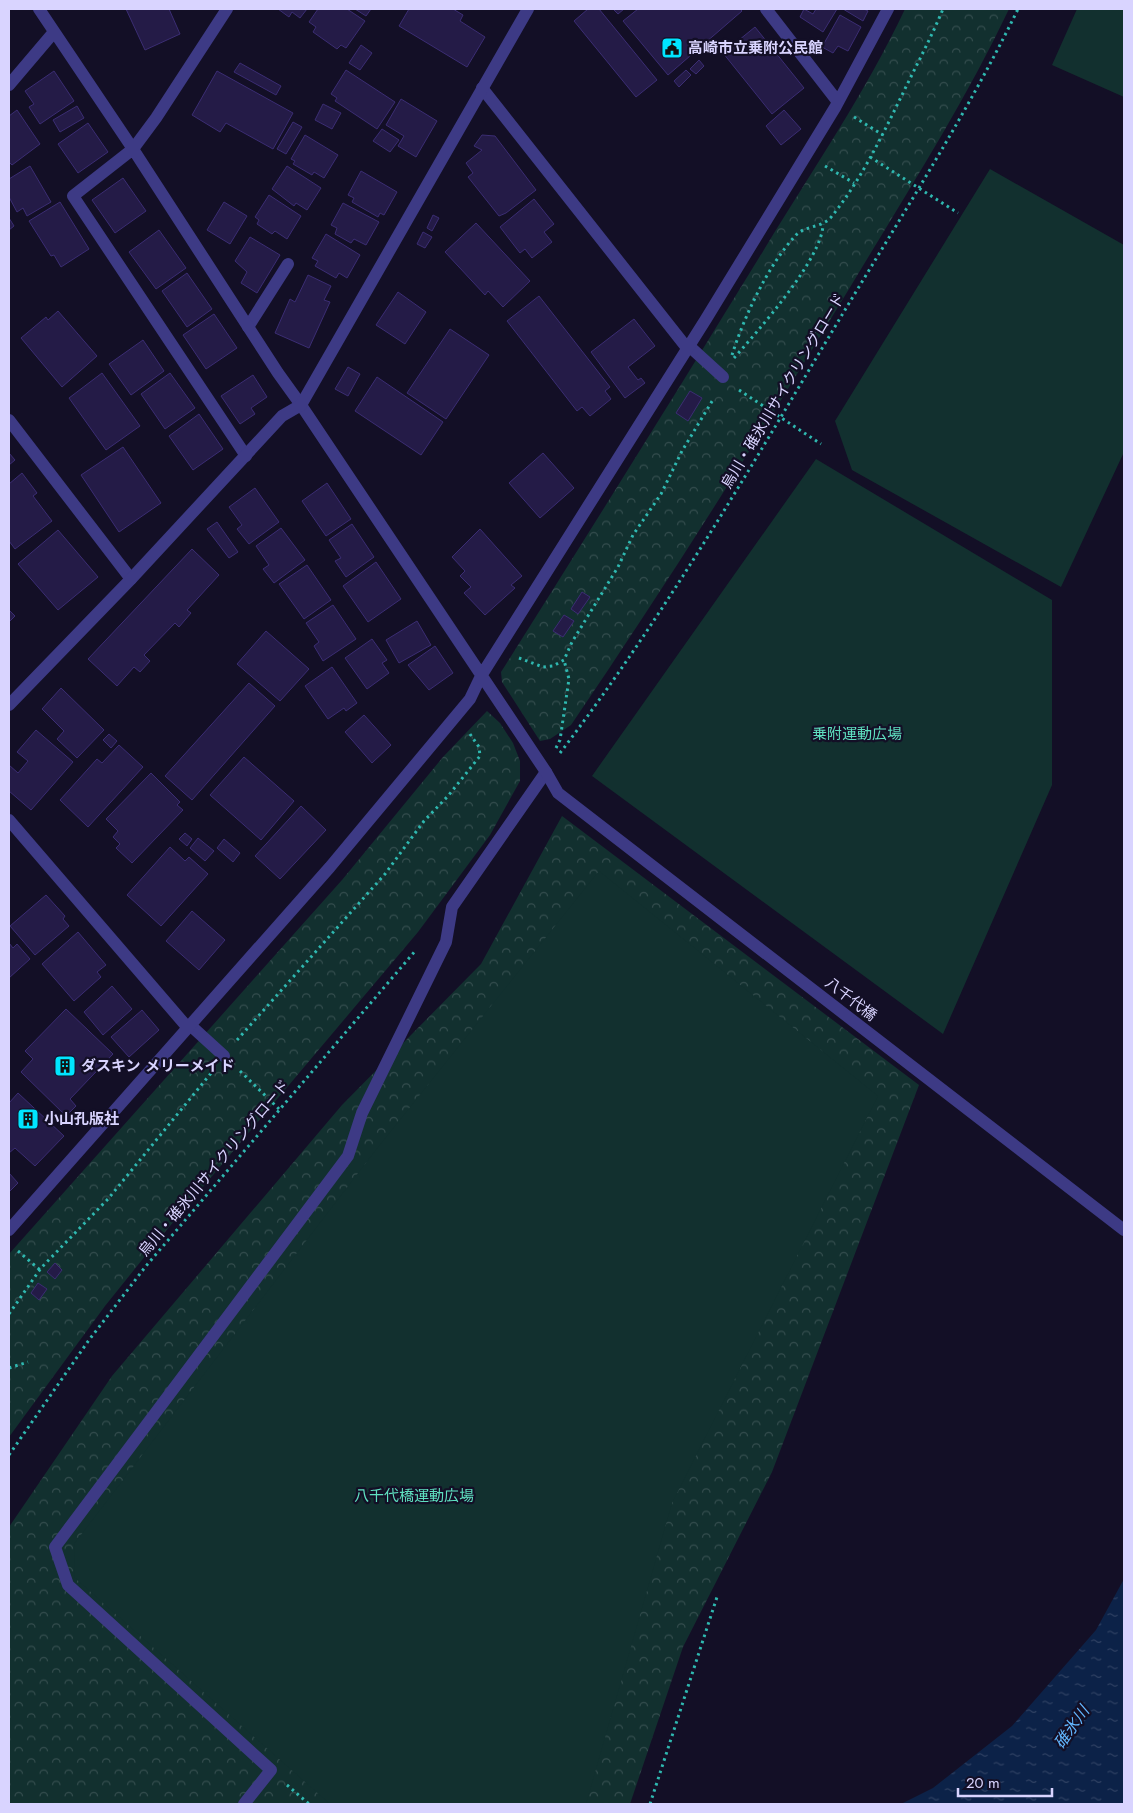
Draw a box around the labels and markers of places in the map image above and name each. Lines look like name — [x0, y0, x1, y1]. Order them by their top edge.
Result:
public building icon: 高崎市立乗附公民館 — [660, 36, 684, 60]
place label: 高崎市立乗附公民館 — [688, 37, 823, 59]
building icon: ダスキン メリーメイド — [53, 1054, 77, 1078]
place label: ダスキン メリーメイド — [81, 1055, 234, 1077]
building icon: 小山孔版社 — [16, 1107, 40, 1131]
place label: 小山孔版社 — [44, 1108, 119, 1130]

